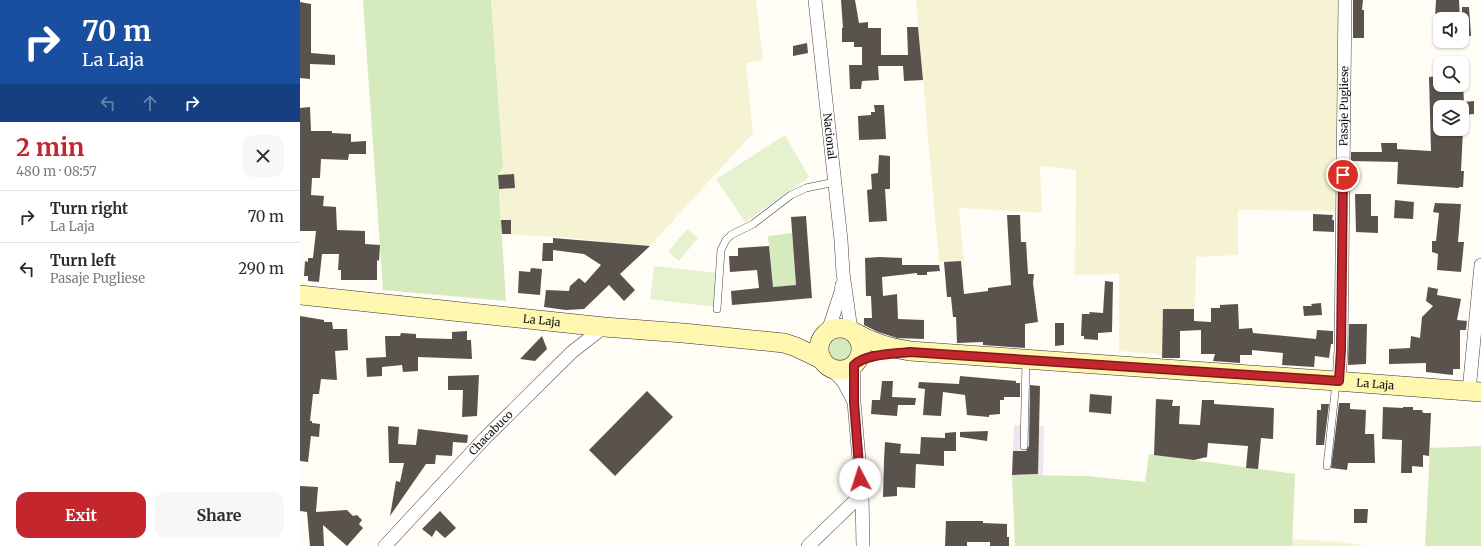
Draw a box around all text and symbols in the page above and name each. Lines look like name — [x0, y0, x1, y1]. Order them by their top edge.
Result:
map controls — [1433, 12, 1469, 136]
button: sound — [1433, 12, 1469, 48]
text: 70 m — [82, 13, 151, 49]
icon: right — [16, 16, 68, 68]
text: La Laja — [82, 48, 144, 71]
button: search — [1433, 56, 1469, 92]
street label: Pasaje Pugliese — [1336, 66, 1351, 146]
icon: left — [97, 92, 119, 114]
icon: ahead — [139, 92, 161, 114]
icon: right — [181, 92, 203, 114]
button: layers — [1433, 100, 1469, 136]
street label: Nacional — [820, 112, 839, 161]
text: 2 min — [16, 132, 84, 163]
button: close — [242, 135, 284, 177]
pin — [1326, 158, 1360, 192]
text: 480 m · 08:57 — [16, 163, 97, 180]
icon: arrive — [1332, 164, 1354, 186]
text: Turn right — [50, 199, 128, 218]
icon: right — [16, 206, 38, 228]
text: 70 m — [248, 207, 284, 226]
text: La Laja — [50, 218, 95, 235]
text: Turn left — [50, 251, 116, 270]
icon: left — [16, 258, 38, 280]
text: 290 m — [238, 259, 284, 278]
text: Pasaje Pugliese — [50, 270, 145, 287]
street label: La Laja — [522, 311, 561, 329]
street label: La Laja — [1356, 376, 1395, 392]
street label: Chacabuco — [466, 407, 516, 458]
position arrow — [839, 458, 881, 500]
button: Exit — [16, 492, 146, 538]
button: Share — [154, 492, 284, 538]

